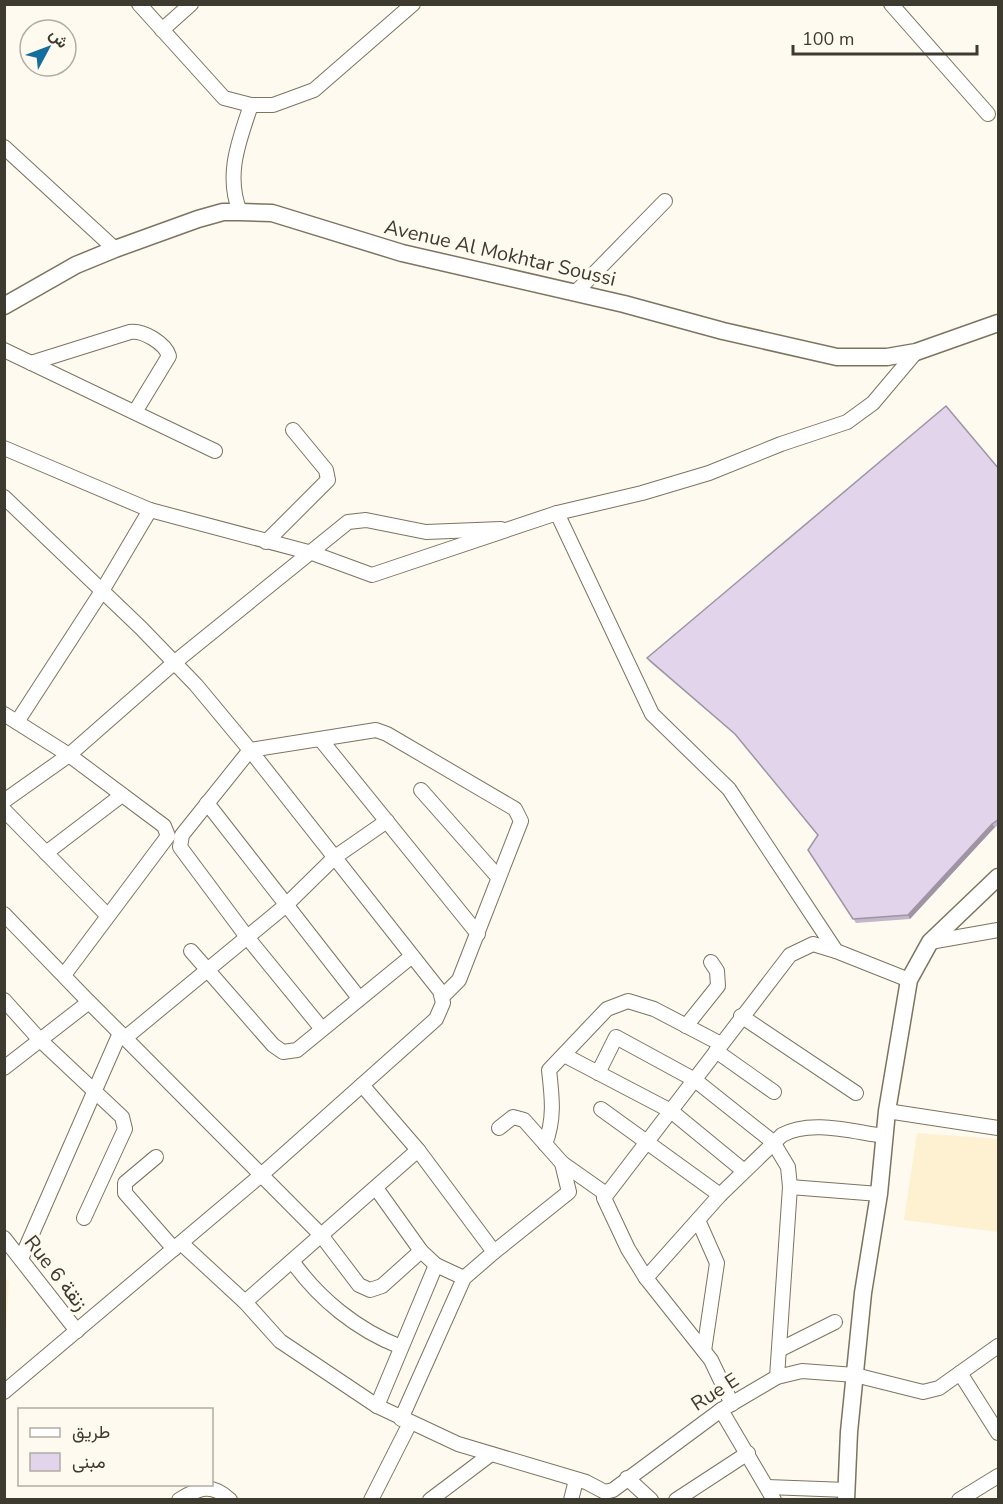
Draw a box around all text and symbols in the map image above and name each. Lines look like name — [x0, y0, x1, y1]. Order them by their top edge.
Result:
north arrow — [18, 18, 78, 78]
scale bar — [793, 18, 978, 56]
text: ش — [44, 24, 73, 53]
text: 100 m — [802, 27, 854, 51]
street label: Avenue Al Mokhtar Soussi — [382, 213, 618, 293]
street label: Rue 6 زنقة — [18, 1230, 94, 1316]
street label: Rue E — [686, 1367, 744, 1417]
legend — [18, 1408, 213, 1486]
text: طريق — [72, 1420, 110, 1444]
text: مبنى — [72, 1450, 106, 1474]

